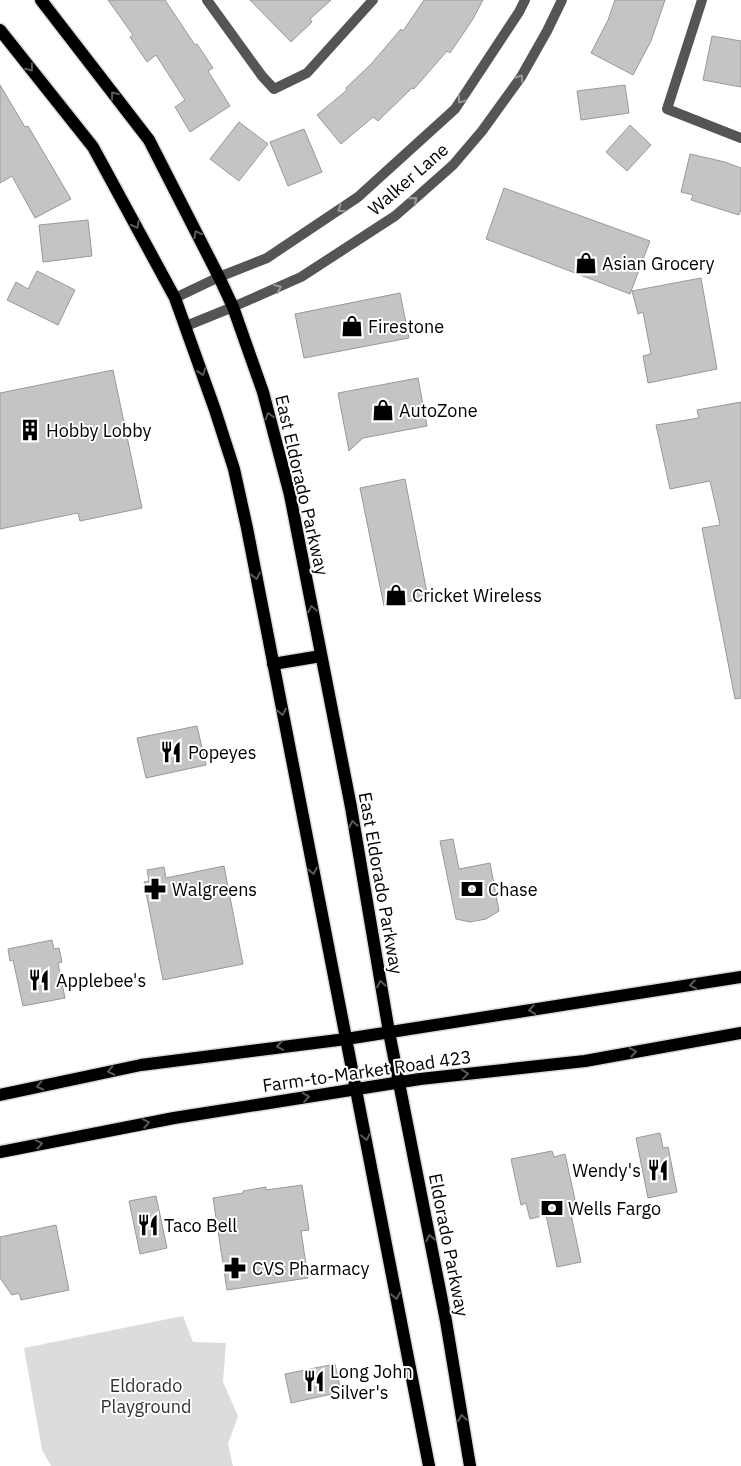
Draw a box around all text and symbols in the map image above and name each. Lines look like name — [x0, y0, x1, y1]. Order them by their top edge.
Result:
one-way arrow — [25, 63, 34, 72]
one-way arrow — [514, 74, 523, 84]
one-way arrow — [112, 92, 120, 101]
one-way arrow — [458, 94, 467, 104]
street label: Walker Lane — [363, 138, 453, 220]
one-way arrow — [408, 197, 417, 206]
one-way arrow — [337, 203, 347, 212]
one-way arrow — [130, 220, 140, 229]
one-way arrow — [193, 230, 203, 239]
shop icon: Asian Grocery — [573, 250, 599, 276]
place label: Asian Grocery — [602, 252, 715, 275]
one-way arrow — [273, 283, 282, 294]
shop icon: Firestone — [339, 313, 365, 339]
place label: Firestone — [368, 315, 444, 338]
one-way arrow — [196, 367, 206, 376]
street label: East Eldorado Parkway — [270, 392, 334, 578]
shop icon: AutoZone — [370, 397, 396, 423]
place label: AutoZone — [399, 399, 478, 422]
one-way arrow — [264, 411, 275, 420]
building icon: Hobby Lobby — [17, 417, 43, 443]
place label: Hobby Lobby — [46, 419, 152, 442]
one-way arrow — [250, 571, 260, 580]
shop icon: Cricket Wireless — [383, 582, 409, 608]
place label: Cricket Wireless — [412, 584, 542, 607]
one-way arrow — [307, 604, 318, 613]
one-way arrow — [276, 707, 286, 716]
restaurant icon: Popeyes — [158, 739, 184, 765]
place label: Popeyes — [188, 741, 256, 764]
street label: East Eldorado Parkway — [354, 790, 408, 976]
one-way arrow — [349, 819, 359, 828]
one-way arrow — [307, 867, 318, 875]
pharmacy icon: Walgreens — [142, 876, 168, 902]
bank icon: Chase — [459, 876, 485, 902]
place label: Walgreens — [172, 878, 257, 901]
place label: Chase — [488, 878, 538, 901]
restaurant icon: Applebee's — [26, 967, 52, 993]
place label: Applebee's — [56, 969, 146, 992]
one-way arrow — [377, 979, 387, 988]
one-way arrow — [688, 979, 697, 989]
one-way arrow — [528, 1004, 537, 1014]
one-way arrow — [276, 1040, 284, 1051]
street label: Farm-to-Market Road 423 — [261, 1045, 473, 1097]
one-way arrow — [629, 1048, 637, 1058]
one-way arrow — [106, 1066, 115, 1076]
one-way arrow — [461, 1069, 469, 1080]
one-way arrow — [36, 1081, 45, 1091]
one-way arrow — [302, 1092, 311, 1102]
one-way arrow — [142, 1119, 151, 1129]
one-way arrow — [360, 1132, 370, 1141]
one-way arrow — [35, 1140, 44, 1150]
restaurant icon: Wendy's — [645, 1157, 671, 1183]
place label: Wendy's — [572, 1159, 641, 1182]
street label: Eldorado Parkway — [424, 1171, 474, 1319]
bank icon: Wells Fargo — [539, 1195, 565, 1221]
place label: Wells Fargo — [568, 1197, 661, 1220]
restaurant icon: Taco Bell — [135, 1212, 161, 1238]
place label: Taco Bell — [164, 1214, 237, 1237]
one-way arrow — [425, 1234, 435, 1243]
pharmacy icon: CVS Pharmacy — [222, 1255, 248, 1281]
place label: CVS Pharmacy — [252, 1257, 369, 1280]
one-way arrow — [390, 1292, 401, 1301]
place label: Long John Silver's — [330, 1360, 413, 1404]
restaurant icon: Long John Silver's — [301, 1368, 327, 1394]
park label: Eldorado Playground — [101, 1374, 191, 1418]
one-way arrow — [457, 1414, 467, 1422]

